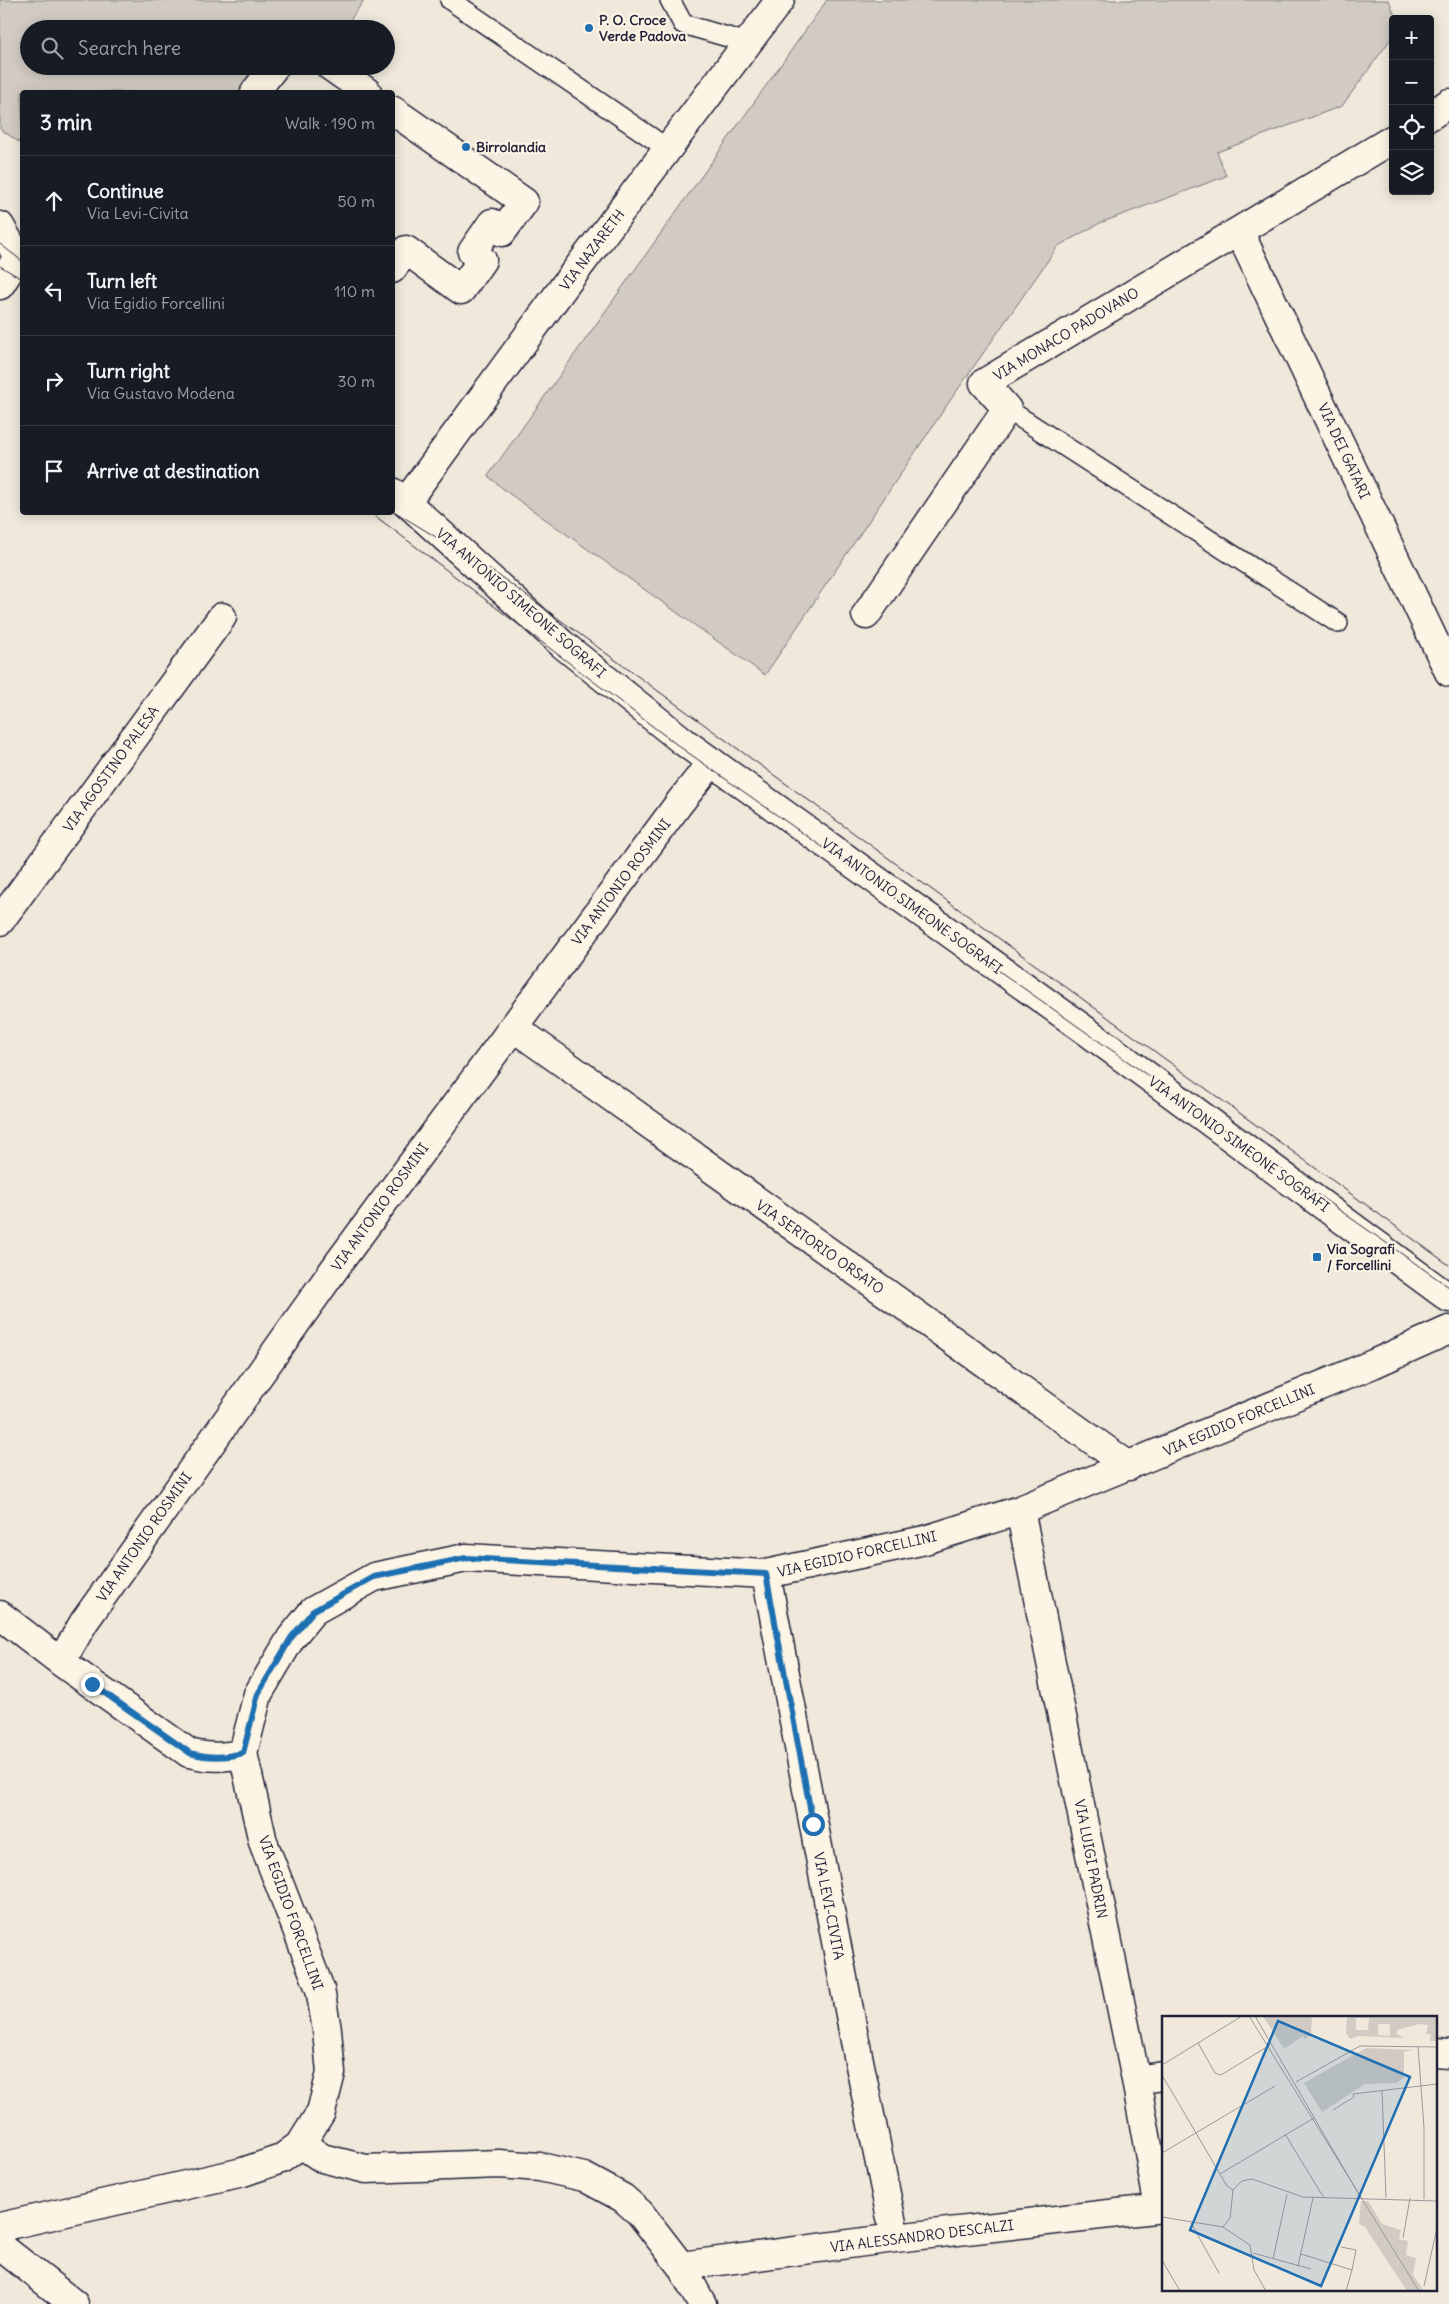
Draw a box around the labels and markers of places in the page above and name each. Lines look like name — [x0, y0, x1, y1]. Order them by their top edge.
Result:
place label: P. O. Croce Verde Padova — [599, 11, 686, 45]
marker: P. O. Croce Verde Padova — [583, 22, 595, 34]
place label: Birrolandia — [476, 138, 546, 156]
marker: Birrolandia — [460, 141, 472, 153]
place label: Via Sografi / Forcellini — [1327, 1240, 1395, 1274]
marker: Via Sografi / Forcellini — [1311, 1251, 1323, 1263]

